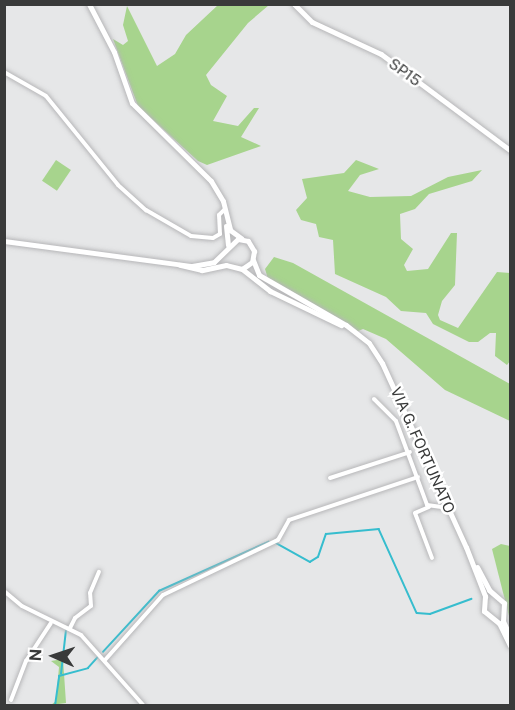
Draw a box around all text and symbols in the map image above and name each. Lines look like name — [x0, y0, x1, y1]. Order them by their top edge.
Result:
street label: SP15 — [385, 54, 425, 90]
street label: VIA G. FORTUNATO — [387, 384, 459, 516]
north arrow — [24, 626, 84, 686]
text: N — [26, 648, 45, 662]

